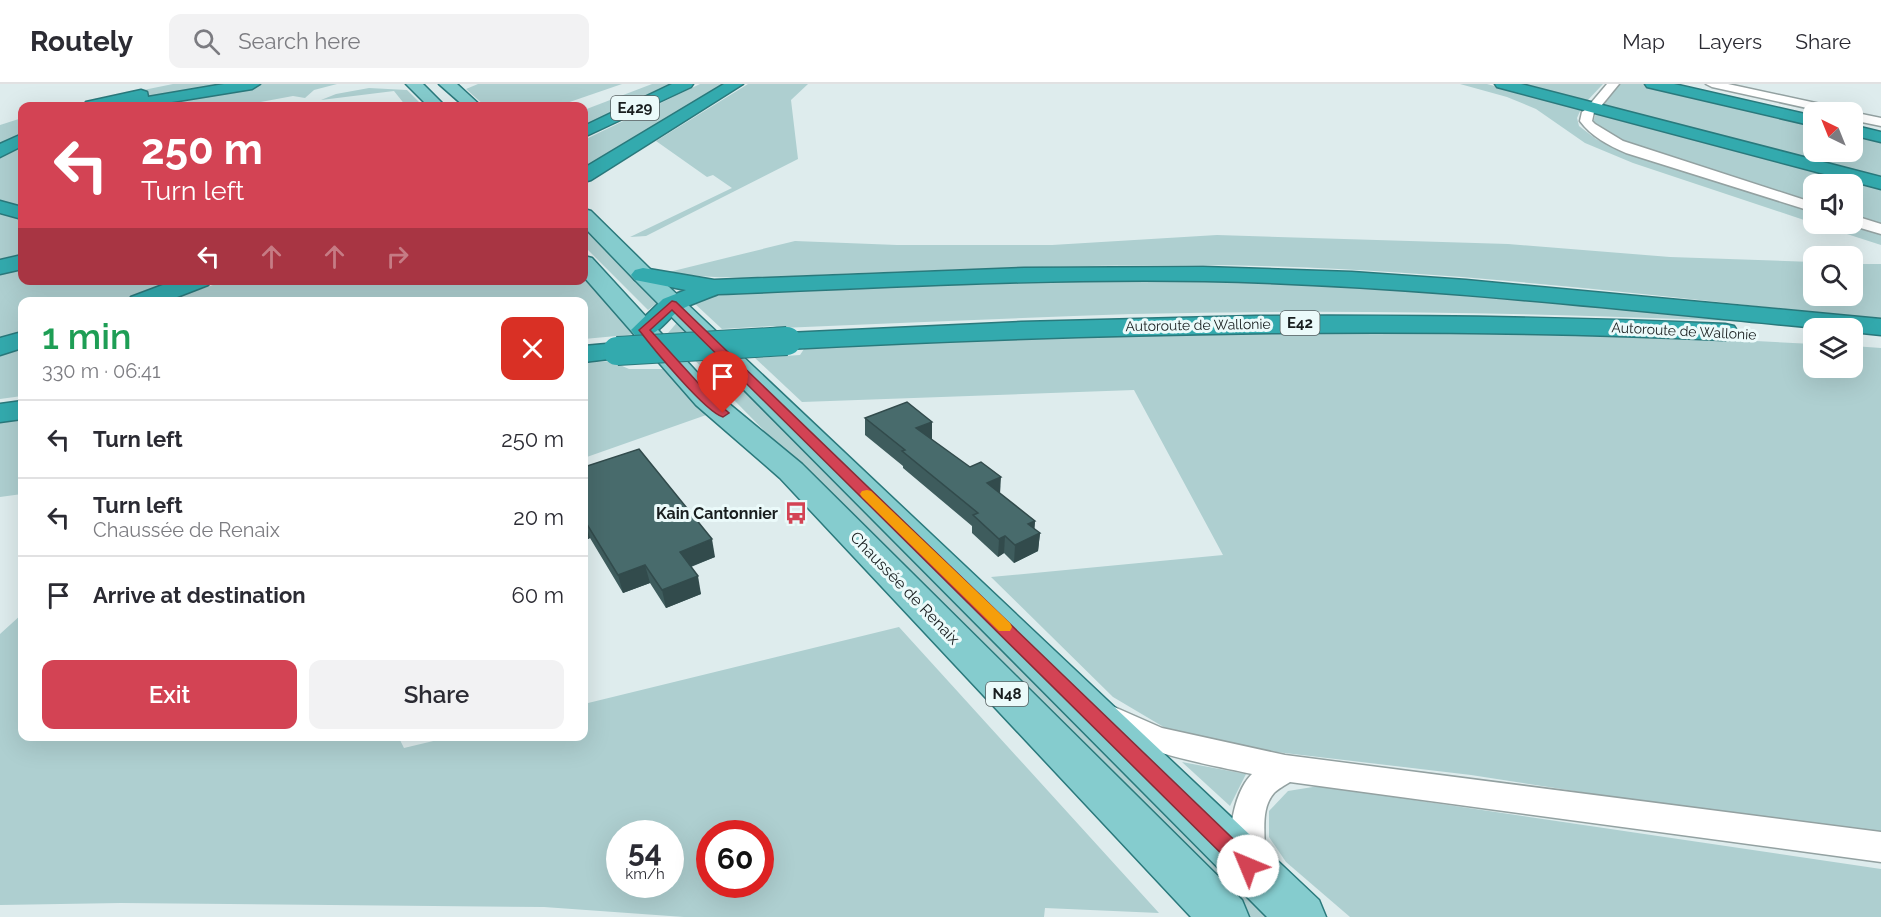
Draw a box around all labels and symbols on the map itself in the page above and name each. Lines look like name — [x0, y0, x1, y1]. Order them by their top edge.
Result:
road number: E429 — [611, 96, 659, 120]
north arrow — [1803, 102, 1863, 162]
road number: E42 — [1280, 311, 1320, 335]
street label: Autoroute de Wallonie — [1125, 316, 1271, 334]
street label: Autoroute de Wallonie — [1611, 319, 1757, 343]
pin — [697, 351, 748, 413]
bus stop icon: Kain Cantonnier — [783, 500, 809, 526]
place label: Kain Cantonnier — [656, 504, 778, 523]
street label: Chaussée de Renaix — [846, 528, 964, 648]
road number: N48 — [986, 682, 1028, 706]
speed limit sign: 60 — [696, 820, 774, 898]
position arrow — [1216, 834, 1280, 898]

